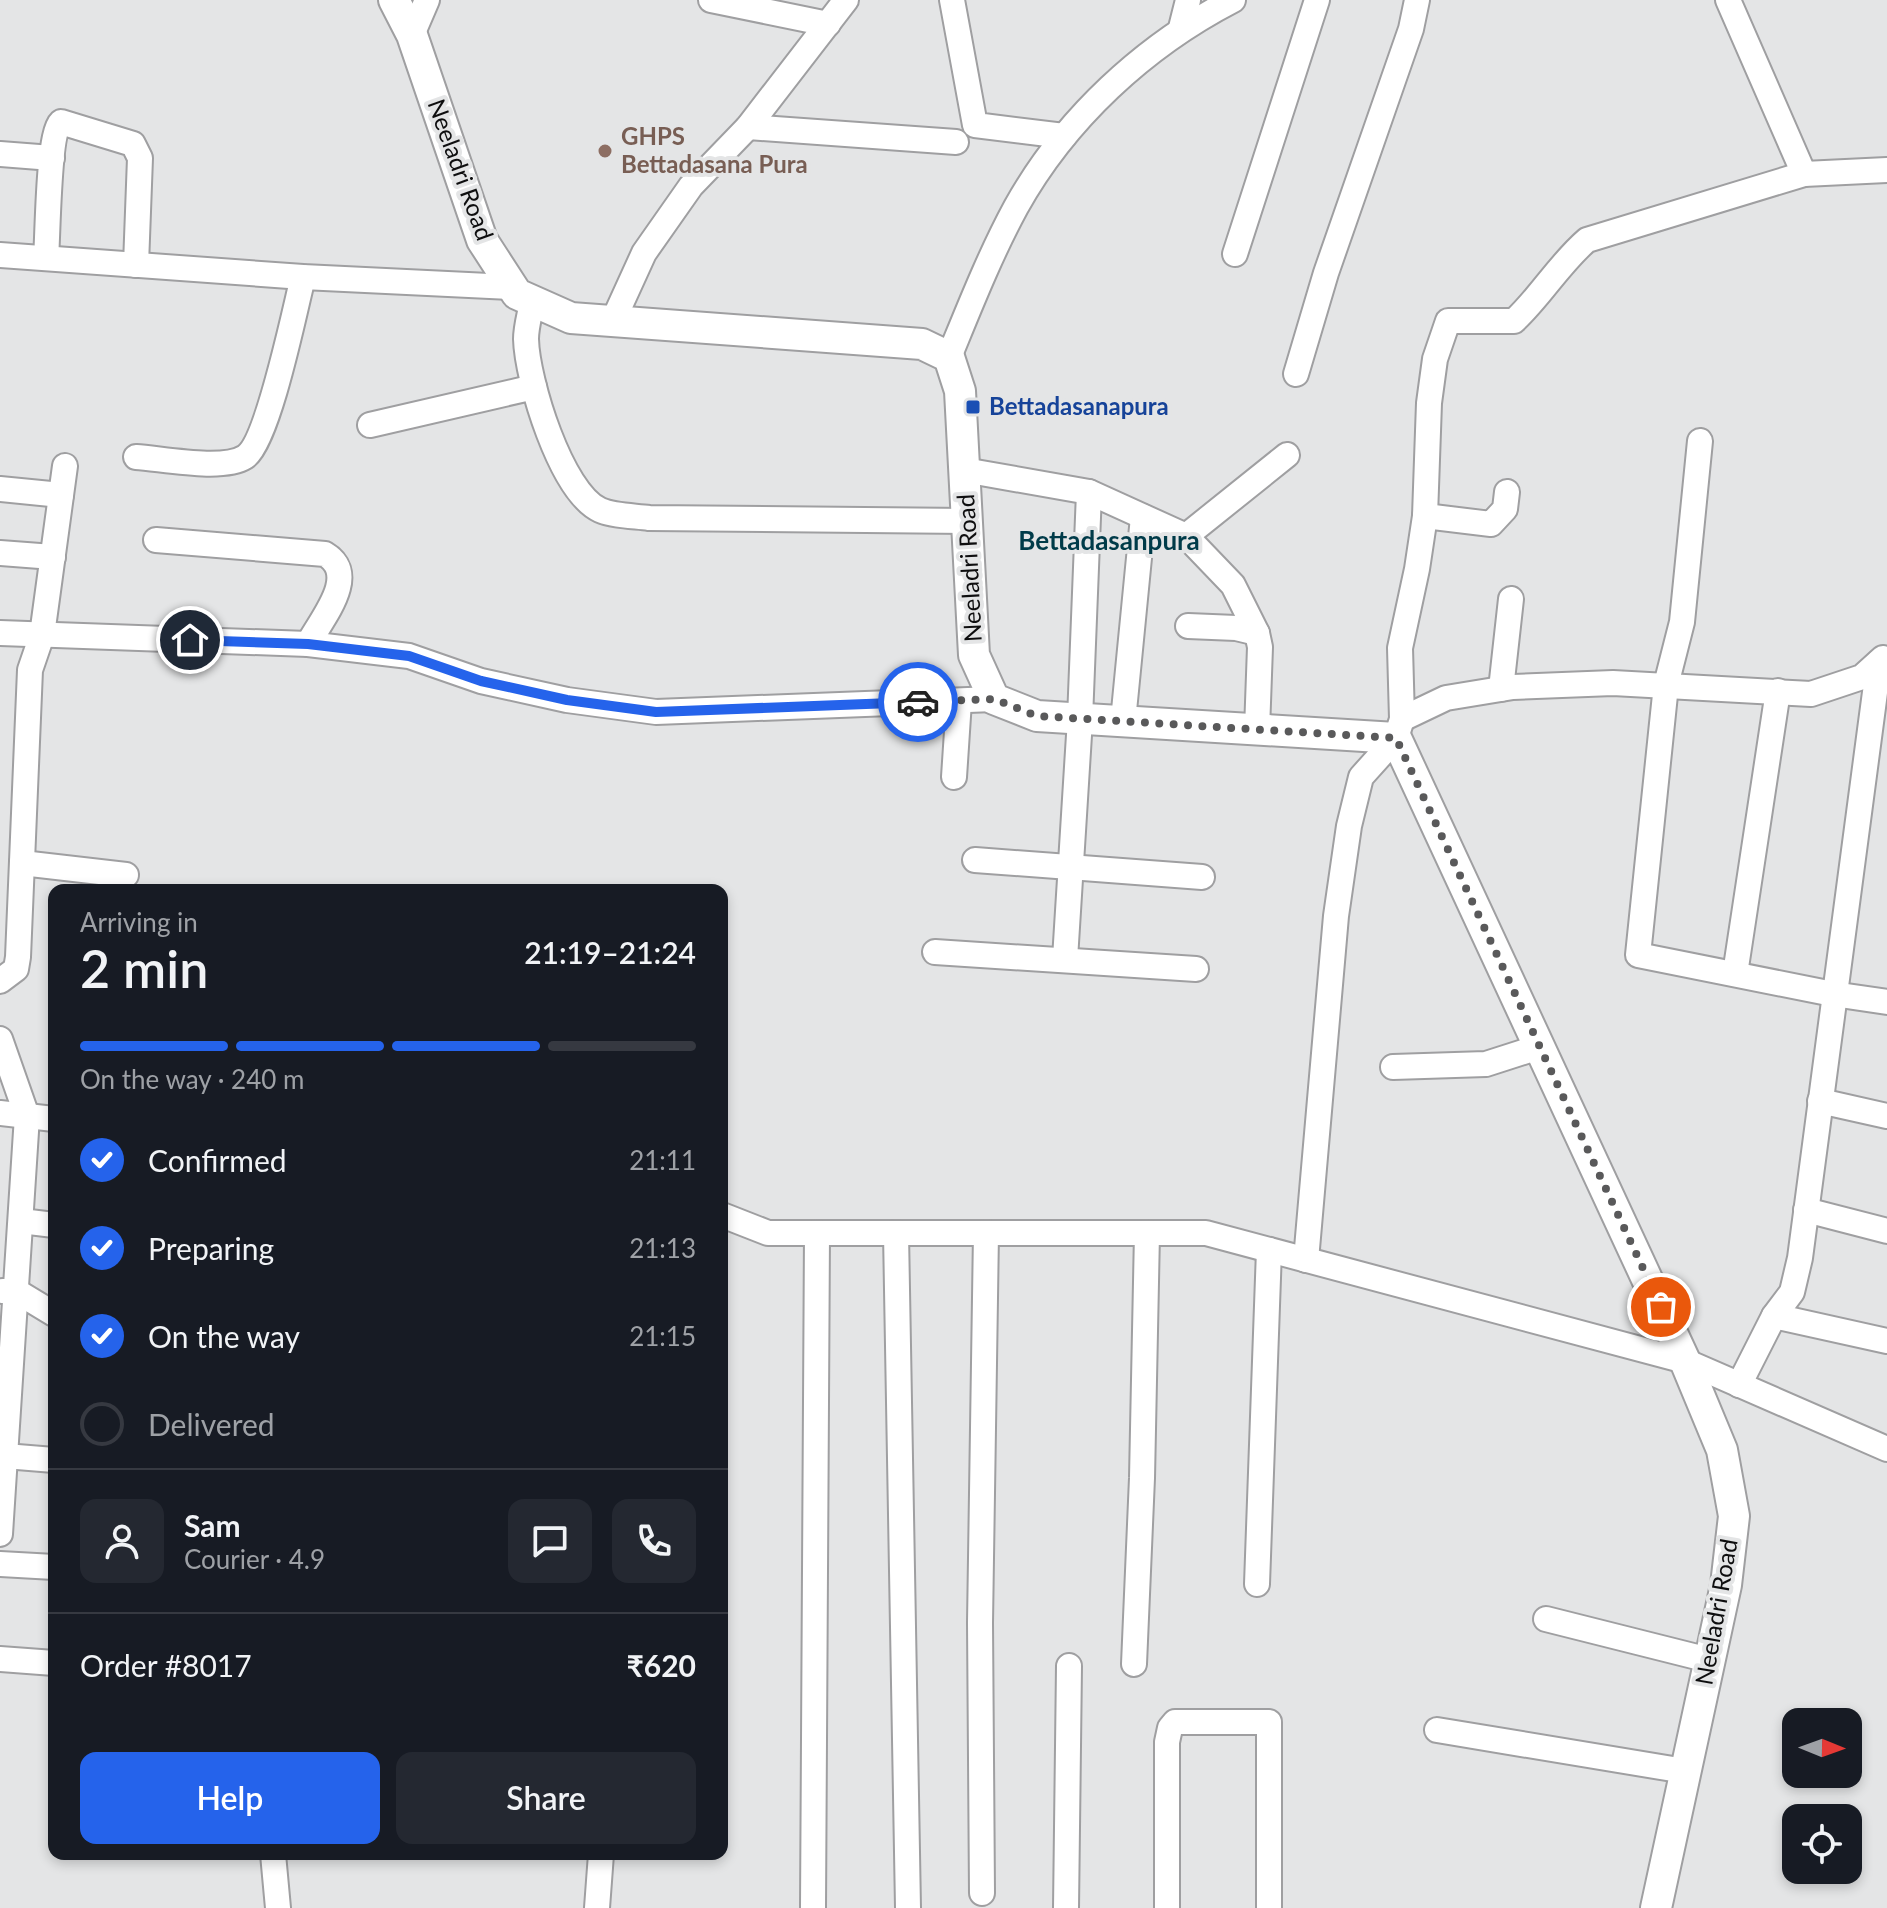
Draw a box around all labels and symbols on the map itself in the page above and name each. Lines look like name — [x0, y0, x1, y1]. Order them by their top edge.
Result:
street label: Neeladri Road — [422, 95, 500, 244]
place label: GHPS Bettadasana Pura — [621, 121, 808, 178]
marker: GHPS Bettadasana Pura — [596, 142, 614, 160]
place label: Bettadasanapura — [989, 391, 1169, 420]
marker: Bettadasanapura — [964, 398, 982, 416]
street label: Neeladri Road — [950, 493, 987, 643]
district label: Bettadasanpura — [1018, 524, 1200, 556]
pin — [156, 606, 224, 674]
courier — [878, 662, 958, 742]
pin — [1627, 1273, 1695, 1341]
street label: Neeladri Road — [1688, 1536, 1743, 1687]
north arrow — [1782, 1708, 1862, 1788]

